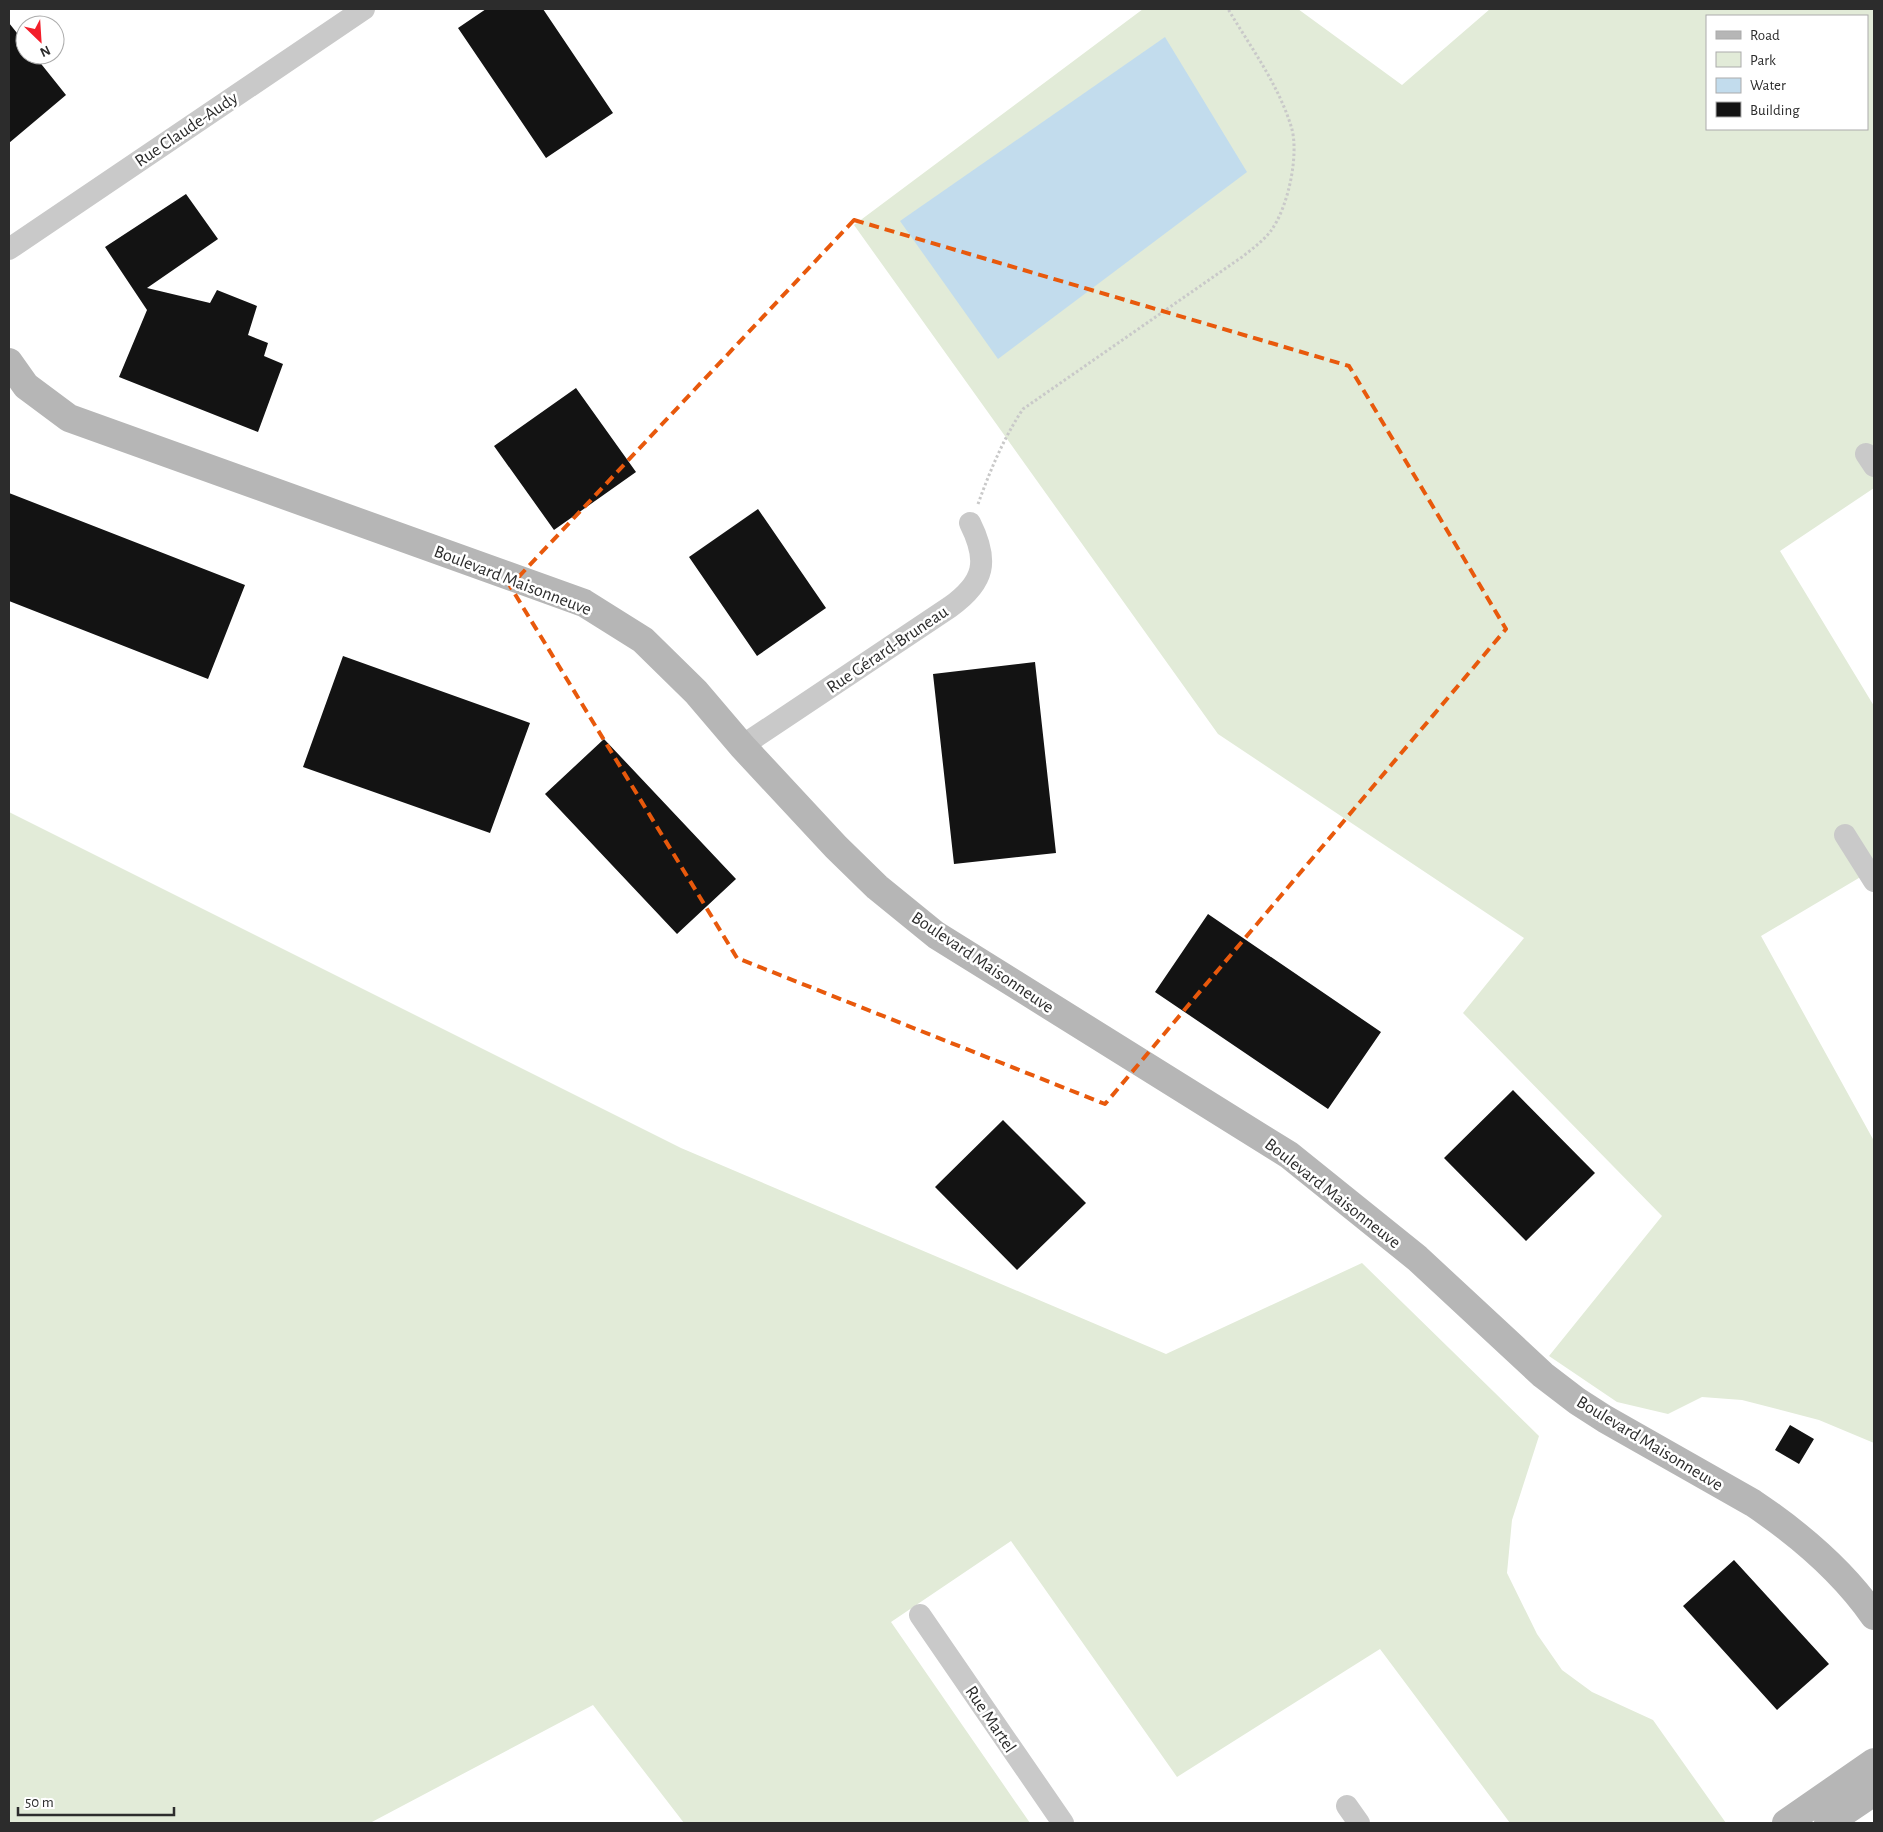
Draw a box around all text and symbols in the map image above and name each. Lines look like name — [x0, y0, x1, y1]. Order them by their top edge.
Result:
north arrow — [15, 15, 65, 65]
legend — [1706, 15, 1868, 130]
text: Road — [1750, 28, 1780, 43]
text: N — [38, 42, 52, 59]
text: Park — [1750, 53, 1776, 68]
text: Water — [1750, 78, 1786, 93]
street label: Rue Claude-Audy — [132, 89, 242, 171]
text: Building — [1750, 103, 1800, 118]
street label: Boulevard Maisonneuve — [431, 543, 594, 619]
street label: Rue Gérard-Bruneau — [824, 603, 951, 697]
street label: Boulevard Maisonneuve — [908, 909, 1057, 1017]
street label: Boulevard Maisonneuve — [1261, 1135, 1404, 1252]
street label: Boulevard Maisonneuve — [1573, 1393, 1726, 1495]
street label: Rue Martel — [961, 1683, 1019, 1756]
scale bar — [18, 1784, 174, 1816]
text: 50 m — [25, 1795, 54, 1810]

